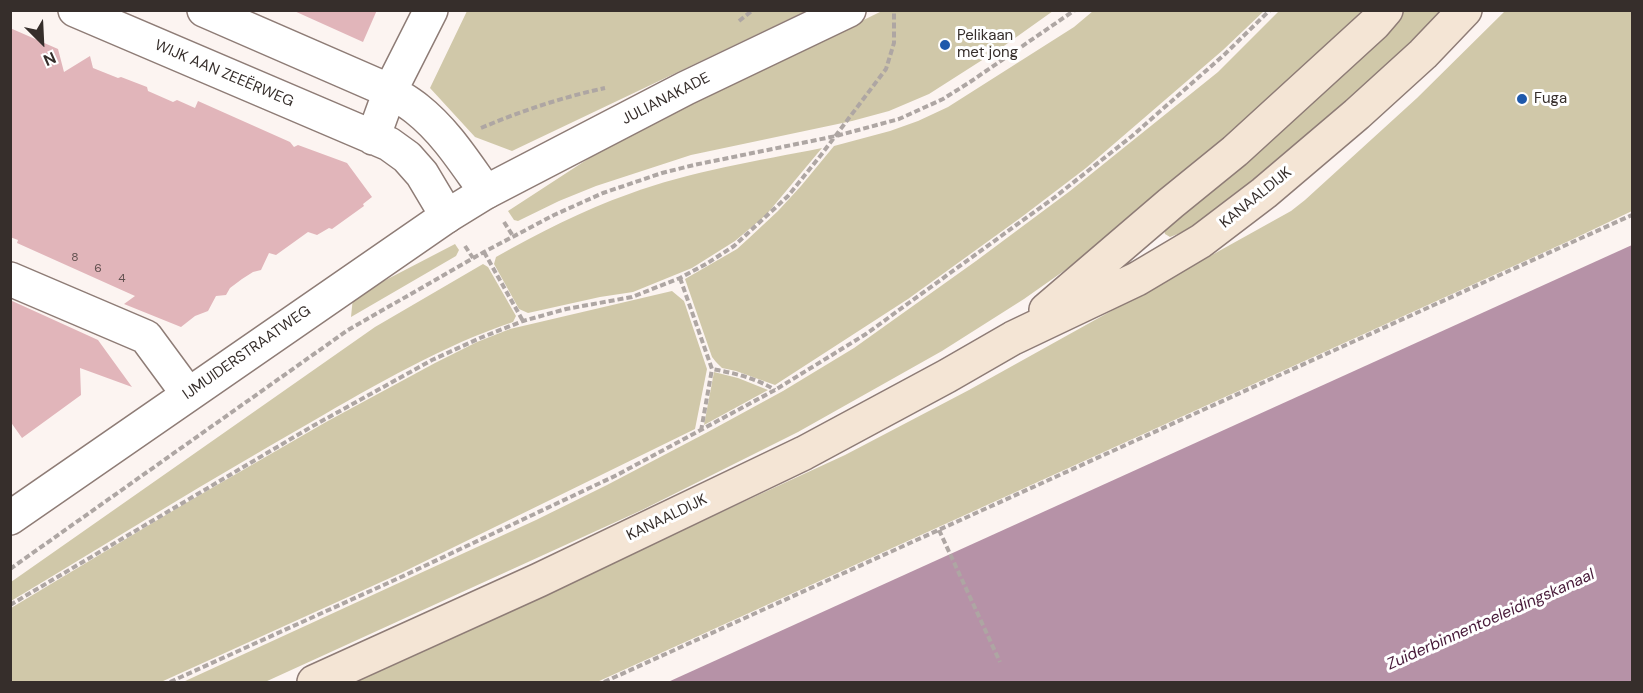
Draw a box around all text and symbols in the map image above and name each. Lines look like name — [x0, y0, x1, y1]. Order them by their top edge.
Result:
north arrow — [12, 12, 72, 72]
place label: Pelikaan met jong — [957, 27, 1018, 62]
street label: WIJK AAN ZEEËRWEG — [152, 37, 296, 111]
marker: Pelikaan met jong — [938, 38, 952, 52]
text: N — [40, 47, 59, 71]
street label: JULIANAKADE — [619, 69, 713, 129]
place label: Fuga — [1534, 90, 1567, 108]
marker: Fuga — [1515, 92, 1529, 106]
street label: KANAALDIJK — [1217, 164, 1295, 232]
house number: 8 — [71, 251, 79, 265]
house number: 6 — [94, 262, 102, 276]
house number: 4 — [118, 272, 126, 286]
street label: IJMUIDERSTRAATWEG — [180, 302, 314, 404]
street label: KANAALDIJK — [624, 491, 710, 545]
water label: Zuiderbinnentoeleidingskanaal — [1384, 565, 1598, 675]

